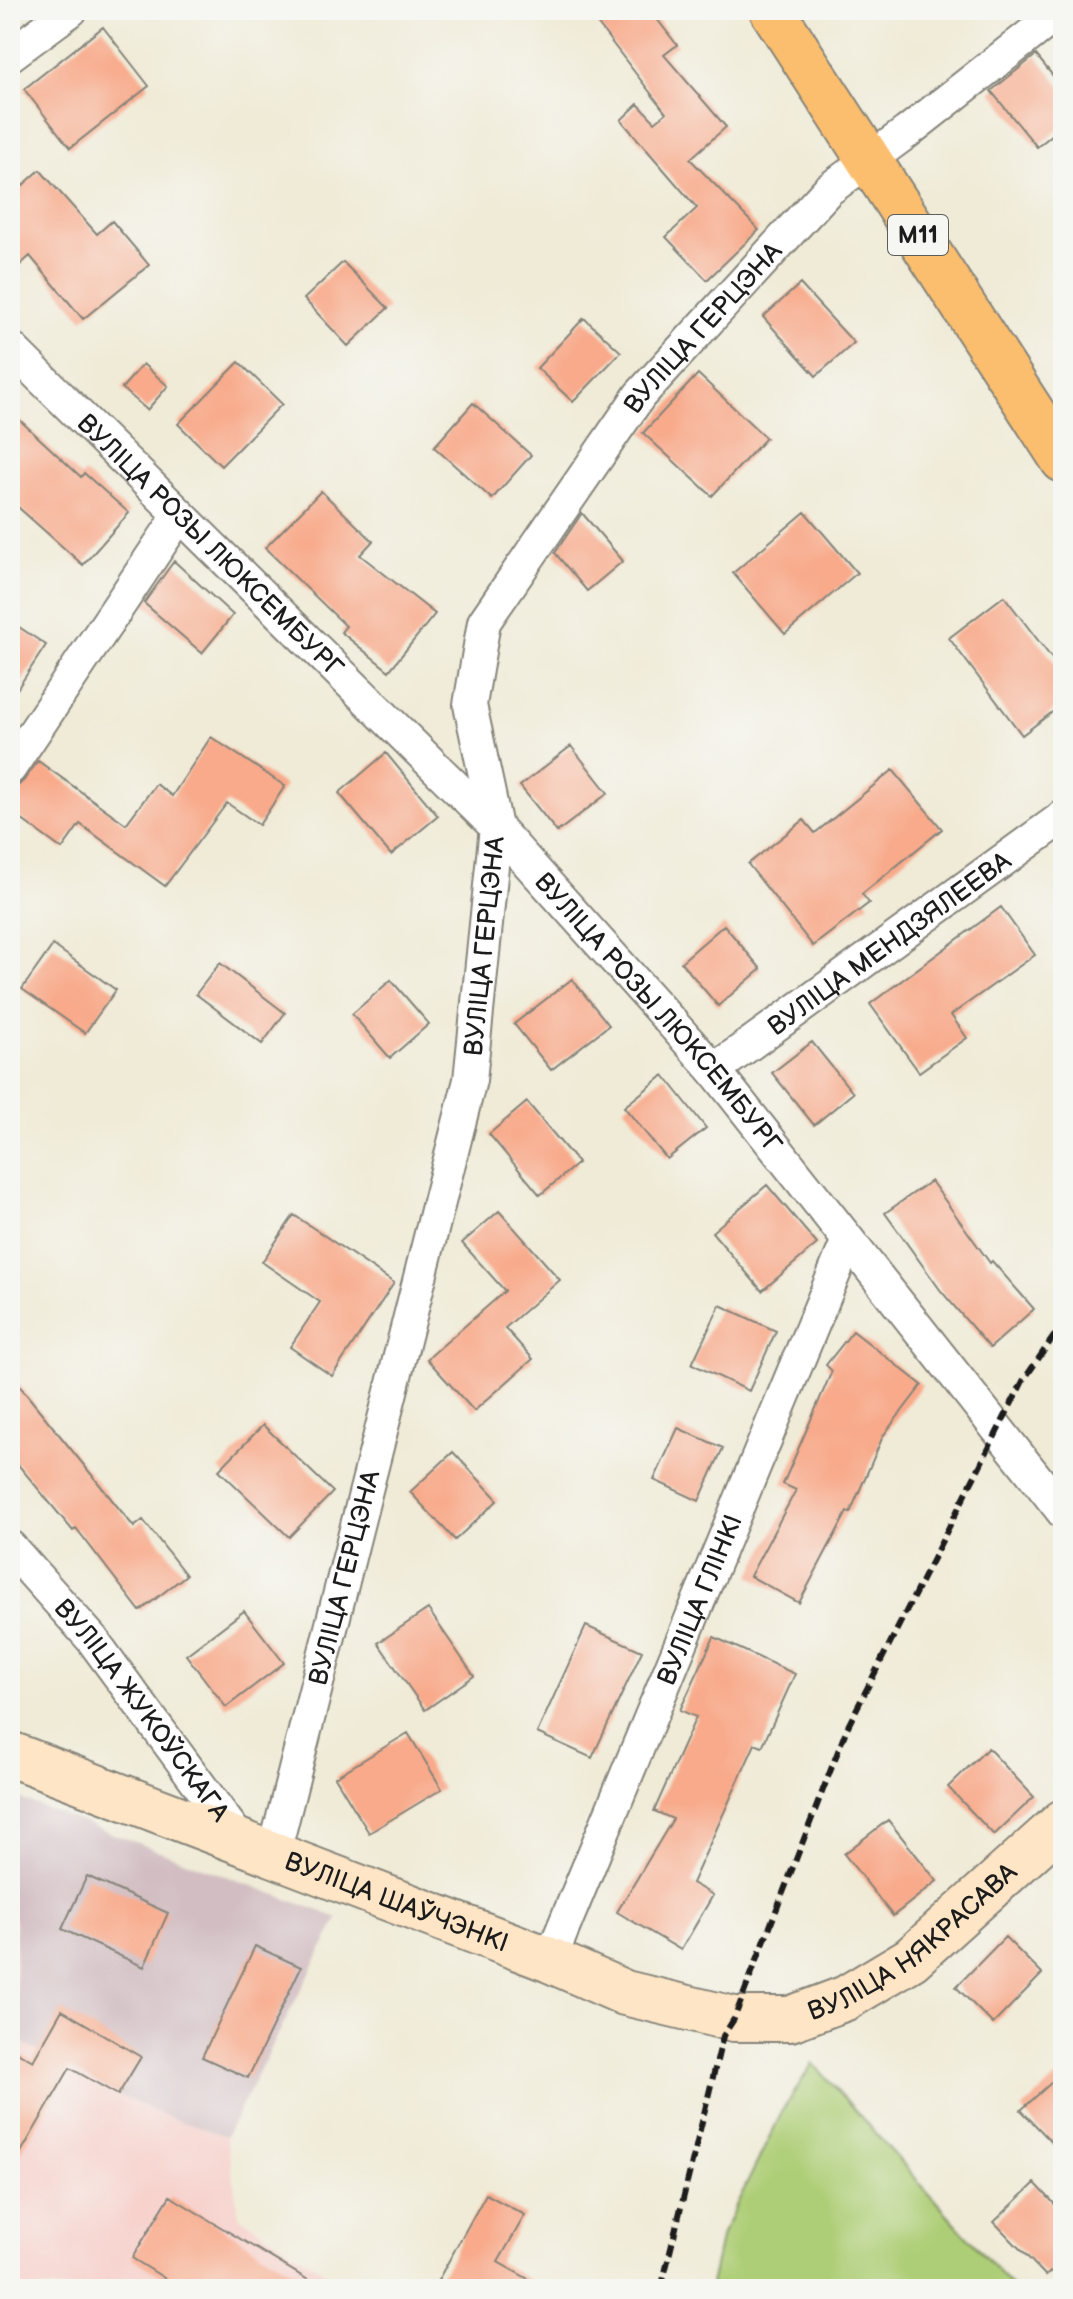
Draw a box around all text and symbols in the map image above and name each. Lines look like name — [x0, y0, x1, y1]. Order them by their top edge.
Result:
road number: М11 — [888, 215, 948, 255]
street label: ВУЛІЦА ГЕРЦЭНА — [618, 236, 789, 420]
street label: ВУЛІЦА РОЗЫ ЛЮКСЕМБУРГ — [70, 408, 349, 684]
street label: ВУЛІЦА ГЕРЦЭНА — [459, 835, 512, 1058]
street label: ВУЛІЦА МЕНДЗЯЛЕЕВА — [762, 846, 1018, 1043]
street label: ВУЛІЦА РОЗЫ ЛЮКСЕМБУРГ — [528, 867, 788, 1160]
street label: ВУЛІЦА ГЕРЦЭНА — [303, 1467, 387, 1689]
street label: ВУЛІЦА ГЛІНКІ — [651, 1510, 750, 1690]
street label: ВУЛІЦА ЖУКОЎСКАГА — [47, 1593, 235, 1828]
street label: ВУЛІЦА ШАЎЧЭНКІ — [280, 1846, 512, 1960]
street label: ВУЛІЦА НЯКРАСАВА — [804, 1857, 1024, 2028]

